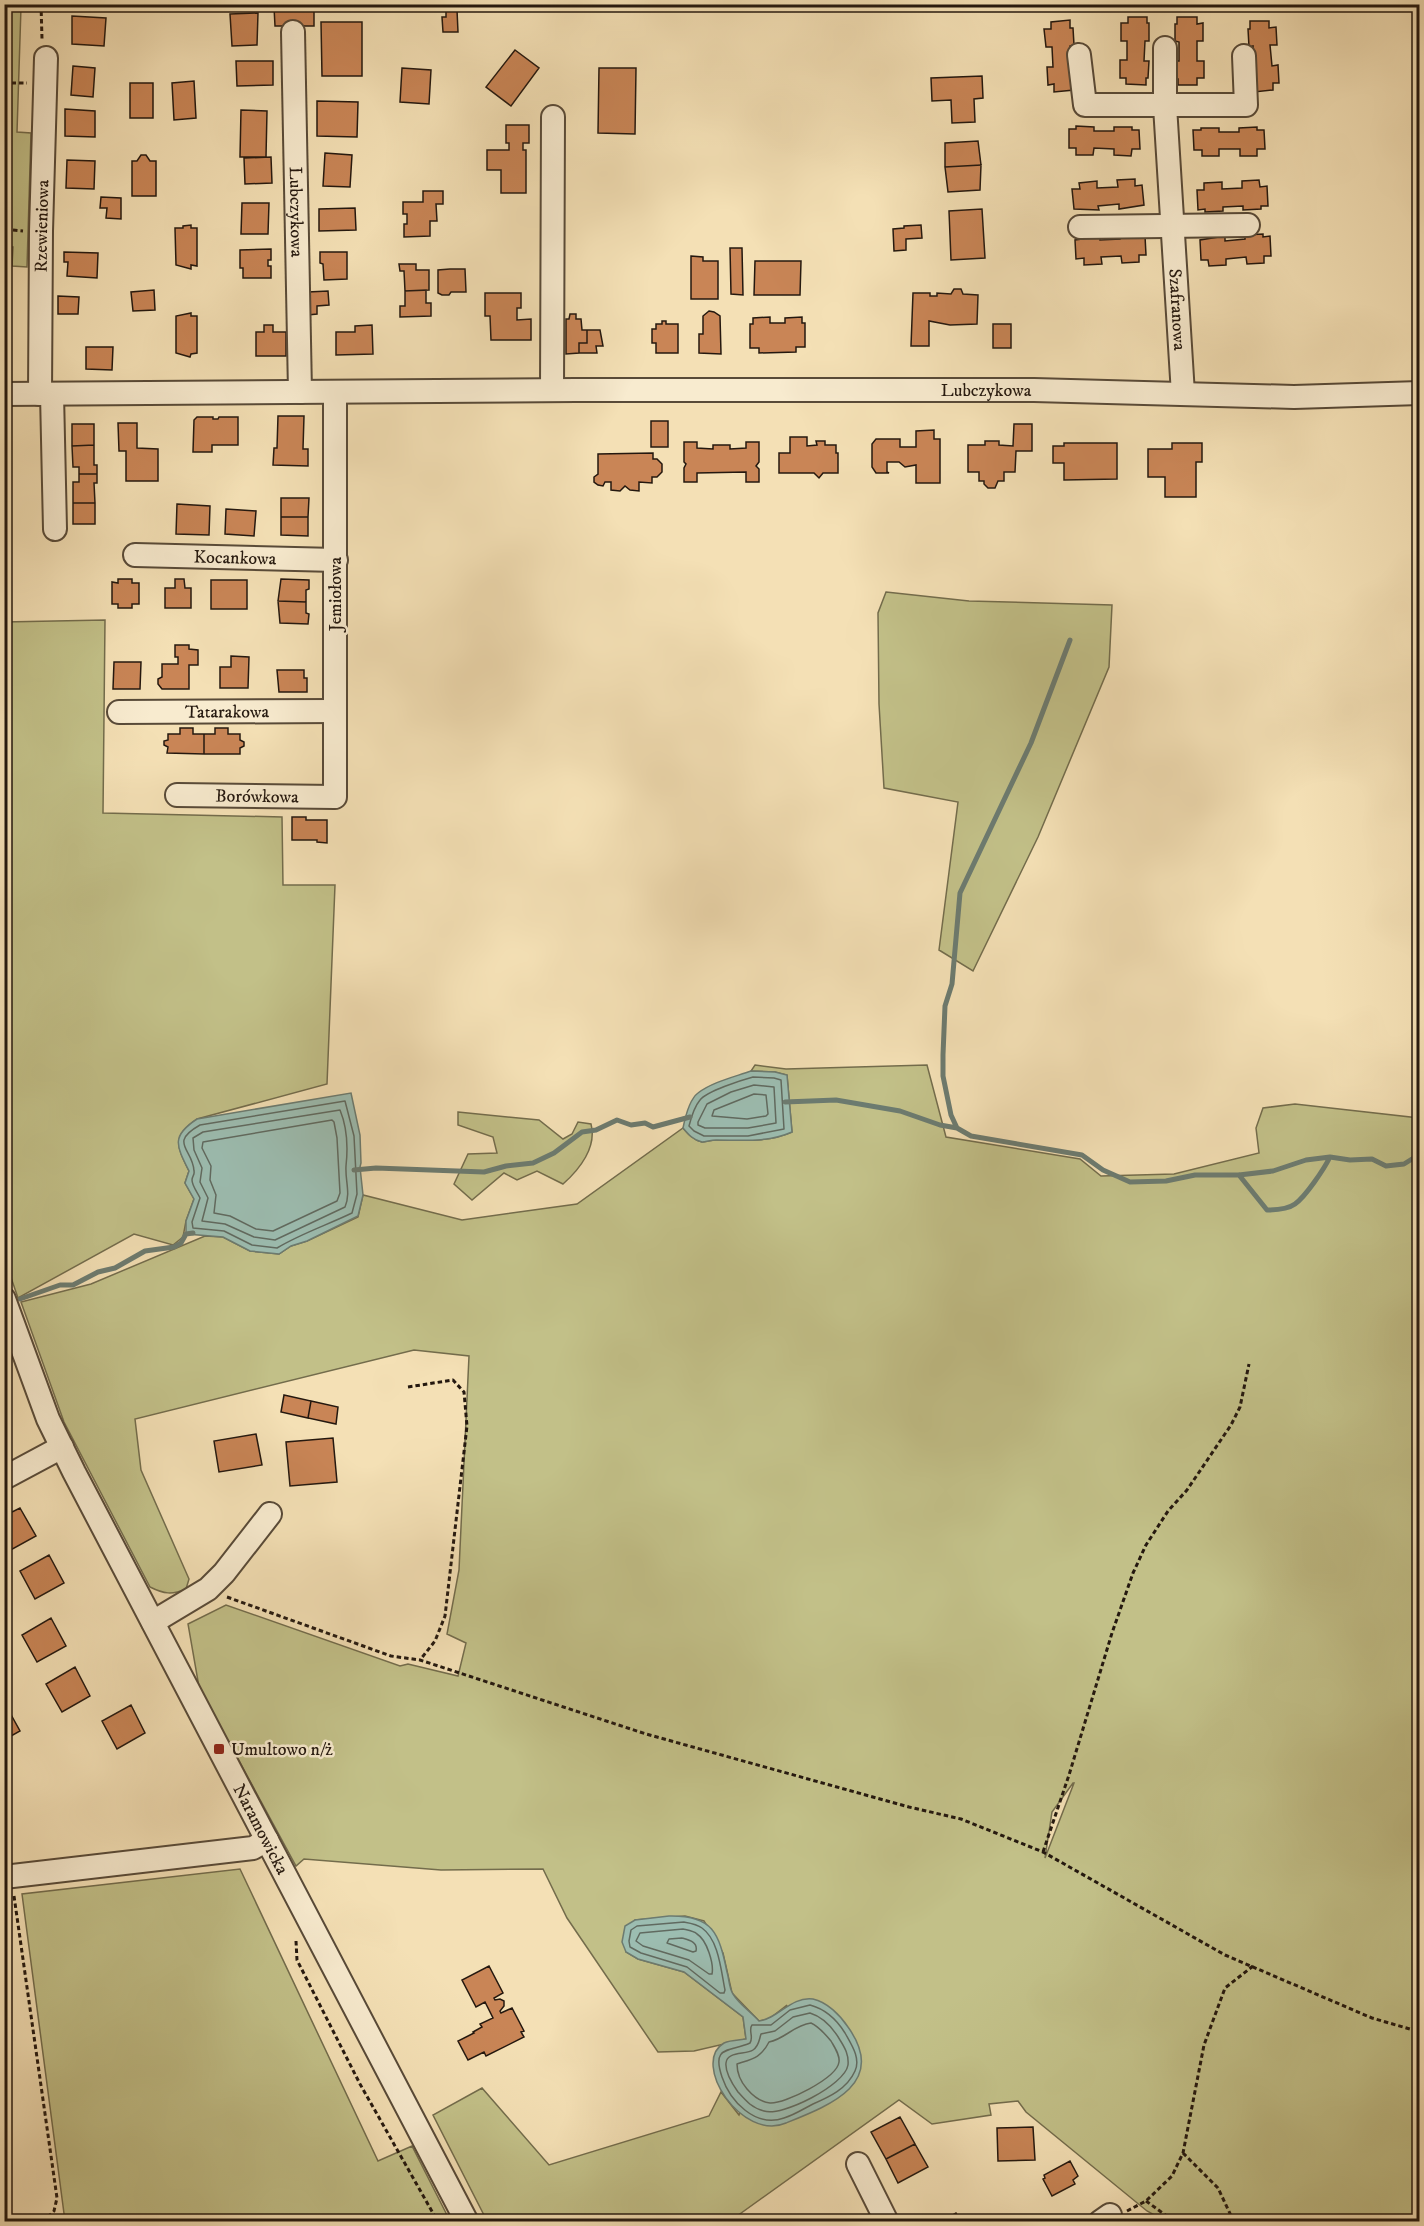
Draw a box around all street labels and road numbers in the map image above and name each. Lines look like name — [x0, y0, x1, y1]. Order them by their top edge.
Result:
street label: Lubczykowa — [284, 166, 307, 258]
street label: Rzewieniowa — [31, 179, 54, 272]
street label: Szafranowa — [1163, 268, 1190, 352]
street label: Lubczykowa — [941, 380, 1032, 402]
street label: Kocankowa — [193, 546, 277, 571]
street label: Jemiołowa — [325, 556, 347, 633]
street label: Tatarakowa — [185, 701, 269, 724]
street label: Borówkowa — [215, 785, 299, 809]
street label: Naramowicka — [228, 1781, 293, 1879]

